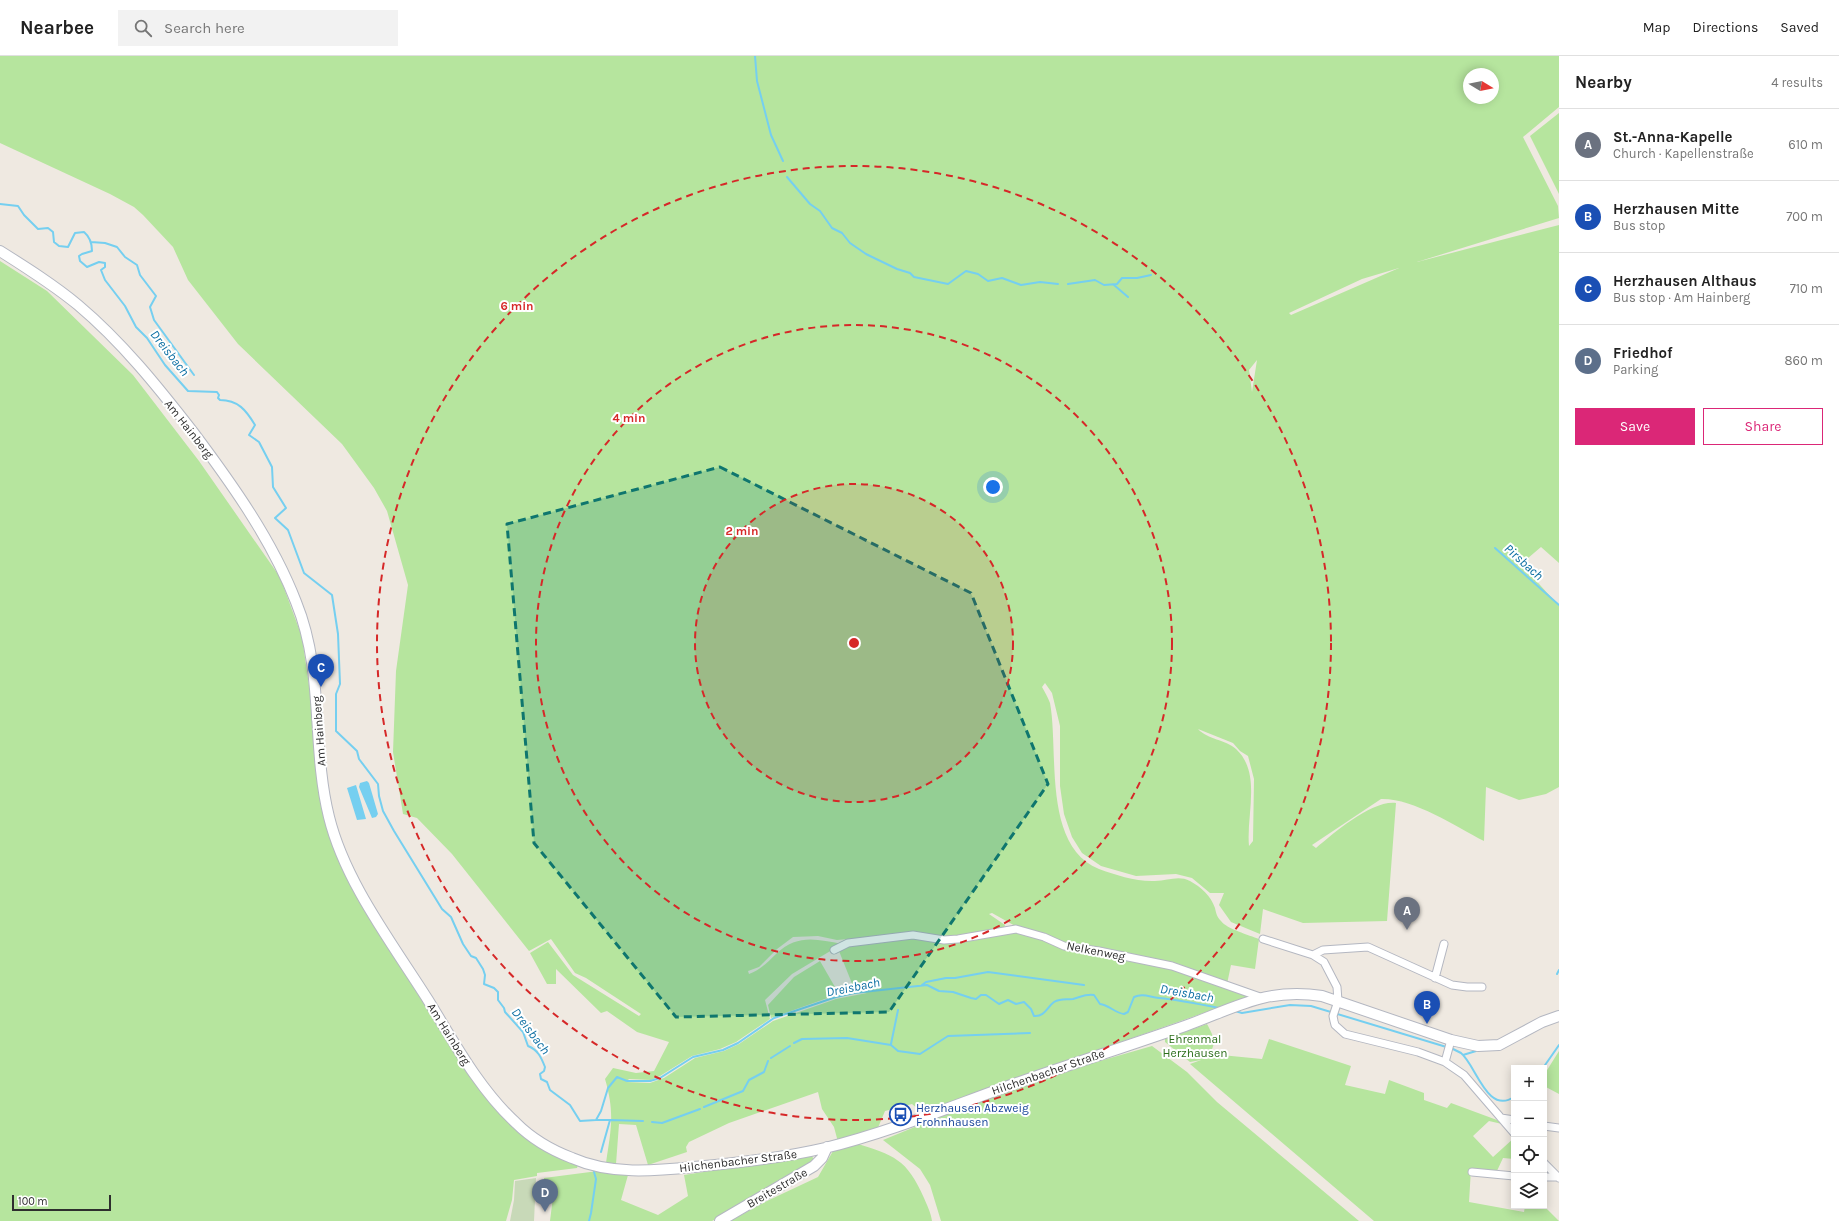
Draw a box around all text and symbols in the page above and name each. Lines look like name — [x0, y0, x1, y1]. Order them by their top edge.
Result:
search box — [118, 10, 398, 46]
text: Nearbee — [20, 17, 94, 39]
icon: search — [132, 17, 154, 39]
text: Search here — [164, 19, 245, 37]
text: Map — [1643, 19, 1671, 36]
text: Directions — [1693, 19, 1758, 36]
text: Saved — [1780, 19, 1819, 36]
north arrow — [1463, 68, 1499, 104]
text: Nearby — [1575, 72, 1632, 92]
text: 4 results — [1771, 75, 1823, 90]
text: St.-Anna-Kapelle — [1613, 128, 1733, 146]
text: A — [1584, 137, 1592, 152]
text: 610 m — [1788, 137, 1823, 152]
text: Church · Kapellenstraße — [1613, 146, 1754, 161]
text: Herzhausen Mitte — [1613, 200, 1739, 218]
text: B — [1584, 209, 1592, 224]
text: 700 m — [1786, 209, 1823, 224]
text: Bus stop — [1613, 218, 1665, 233]
text: Herzhausen Althaus — [1613, 272, 1757, 290]
text: C — [1584, 281, 1592, 296]
text: 710 m — [1790, 281, 1823, 296]
text: Bus stop · Am Hainberg — [1613, 290, 1750, 305]
text: 6 min — [500, 299, 534, 313]
water label: Dreisbach — [147, 327, 193, 379]
text: Friedhof — [1613, 344, 1673, 362]
text: D — [1584, 353, 1592, 368]
text: 860 m — [1785, 353, 1823, 368]
text: Parking — [1613, 362, 1658, 377]
street label: Am Hainberg — [162, 397, 216, 461]
button: Save — [1575, 408, 1695, 445]
button: Share — [1703, 408, 1823, 445]
text: 4 min — [613, 411, 645, 425]
your location — [983, 477, 1003, 497]
text: 2 min — [725, 524, 759, 538]
water label: Pirsbach — [1501, 541, 1547, 583]
centre of rings — [847, 636, 861, 650]
pin: C — [308, 654, 334, 687]
street label: Am Hainberg — [310, 695, 328, 767]
pin: A — [1394, 897, 1420, 930]
street label: Nelkenweg — [1065, 938, 1127, 964]
water label: Dreisbach — [825, 974, 881, 1000]
water label: Dreisbach — [1159, 981, 1215, 1005]
pin: B — [1414, 991, 1440, 1024]
street label: Am Hainberg — [424, 1000, 474, 1068]
water label: Dreisbach — [509, 1005, 553, 1057]
park label: Ehrenmal Herzhausen — [1162, 1032, 1228, 1060]
street label: Hilchenbacher Straße — [990, 1046, 1106, 1098]
map controls — [1511, 1065, 1547, 1209]
button: + — [1511, 1065, 1547, 1101]
place label: Herzhausen Abzweig Frohnhausen — [916, 1101, 1029, 1129]
button: − — [1511, 1101, 1547, 1137]
bus stop icon: Herzhausen Abzweig Frohnhausen — [887, 1102, 913, 1128]
button: locate — [1511, 1137, 1547, 1173]
street label: Hilchenbacher Straße — [678, 1147, 798, 1175]
street label: Breitestraße — [744, 1165, 810, 1211]
button: layers — [1511, 1173, 1547, 1209]
pin: D — [532, 1179, 558, 1212]
scale bar — [12, 1193, 111, 1212]
text: 100 m — [18, 1195, 48, 1208]

